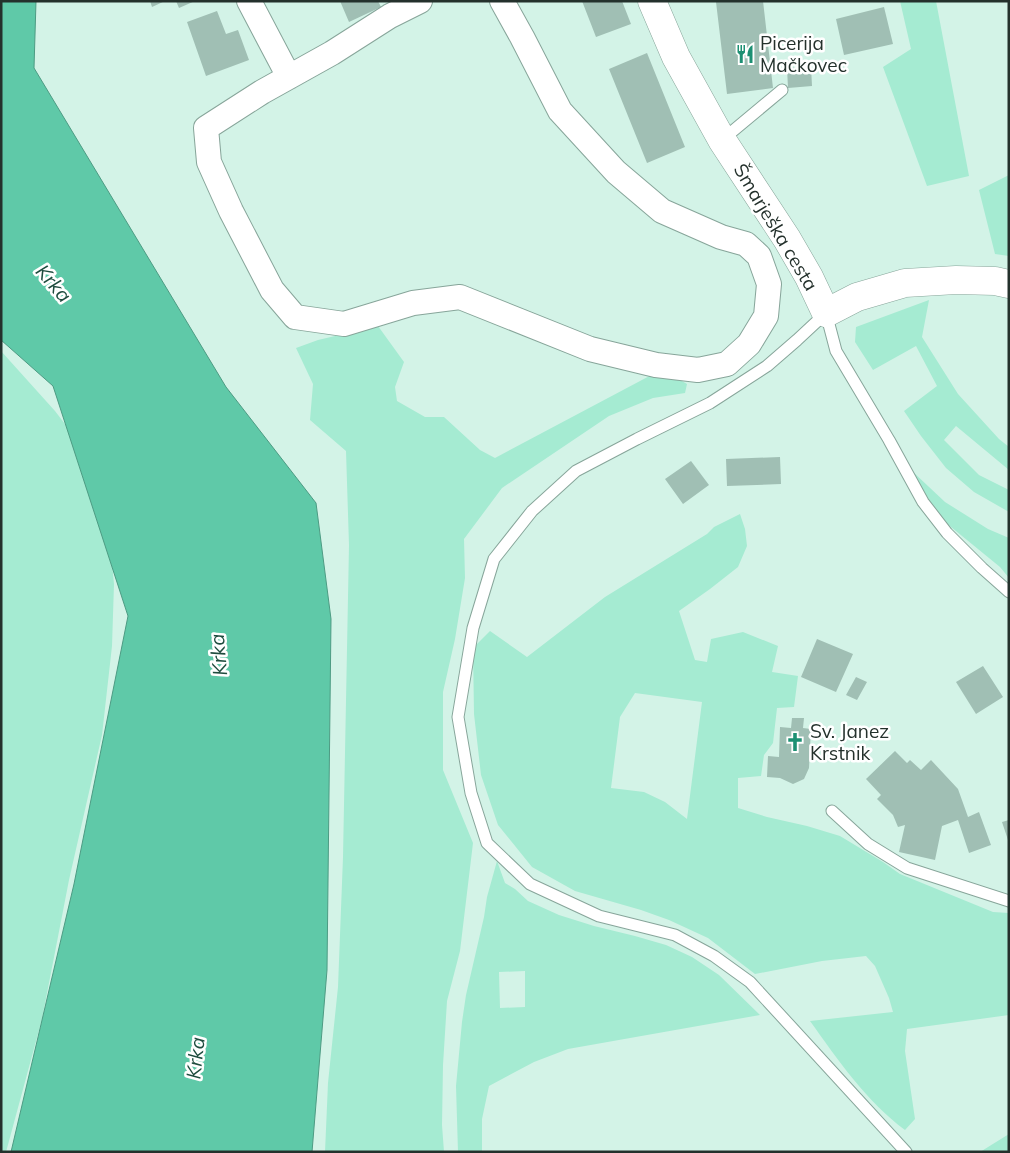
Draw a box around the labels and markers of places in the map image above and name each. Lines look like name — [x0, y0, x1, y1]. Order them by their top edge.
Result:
place label: Picerija Mačkovec — [760, 31, 847, 77]
restaurant icon: Picerija Mačkovec — [734, 43, 756, 65]
place label: Sv. Janez Krstnik — [810, 719, 889, 765]
church icon: Sv. Janez Krstnik — [784, 731, 806, 753]

